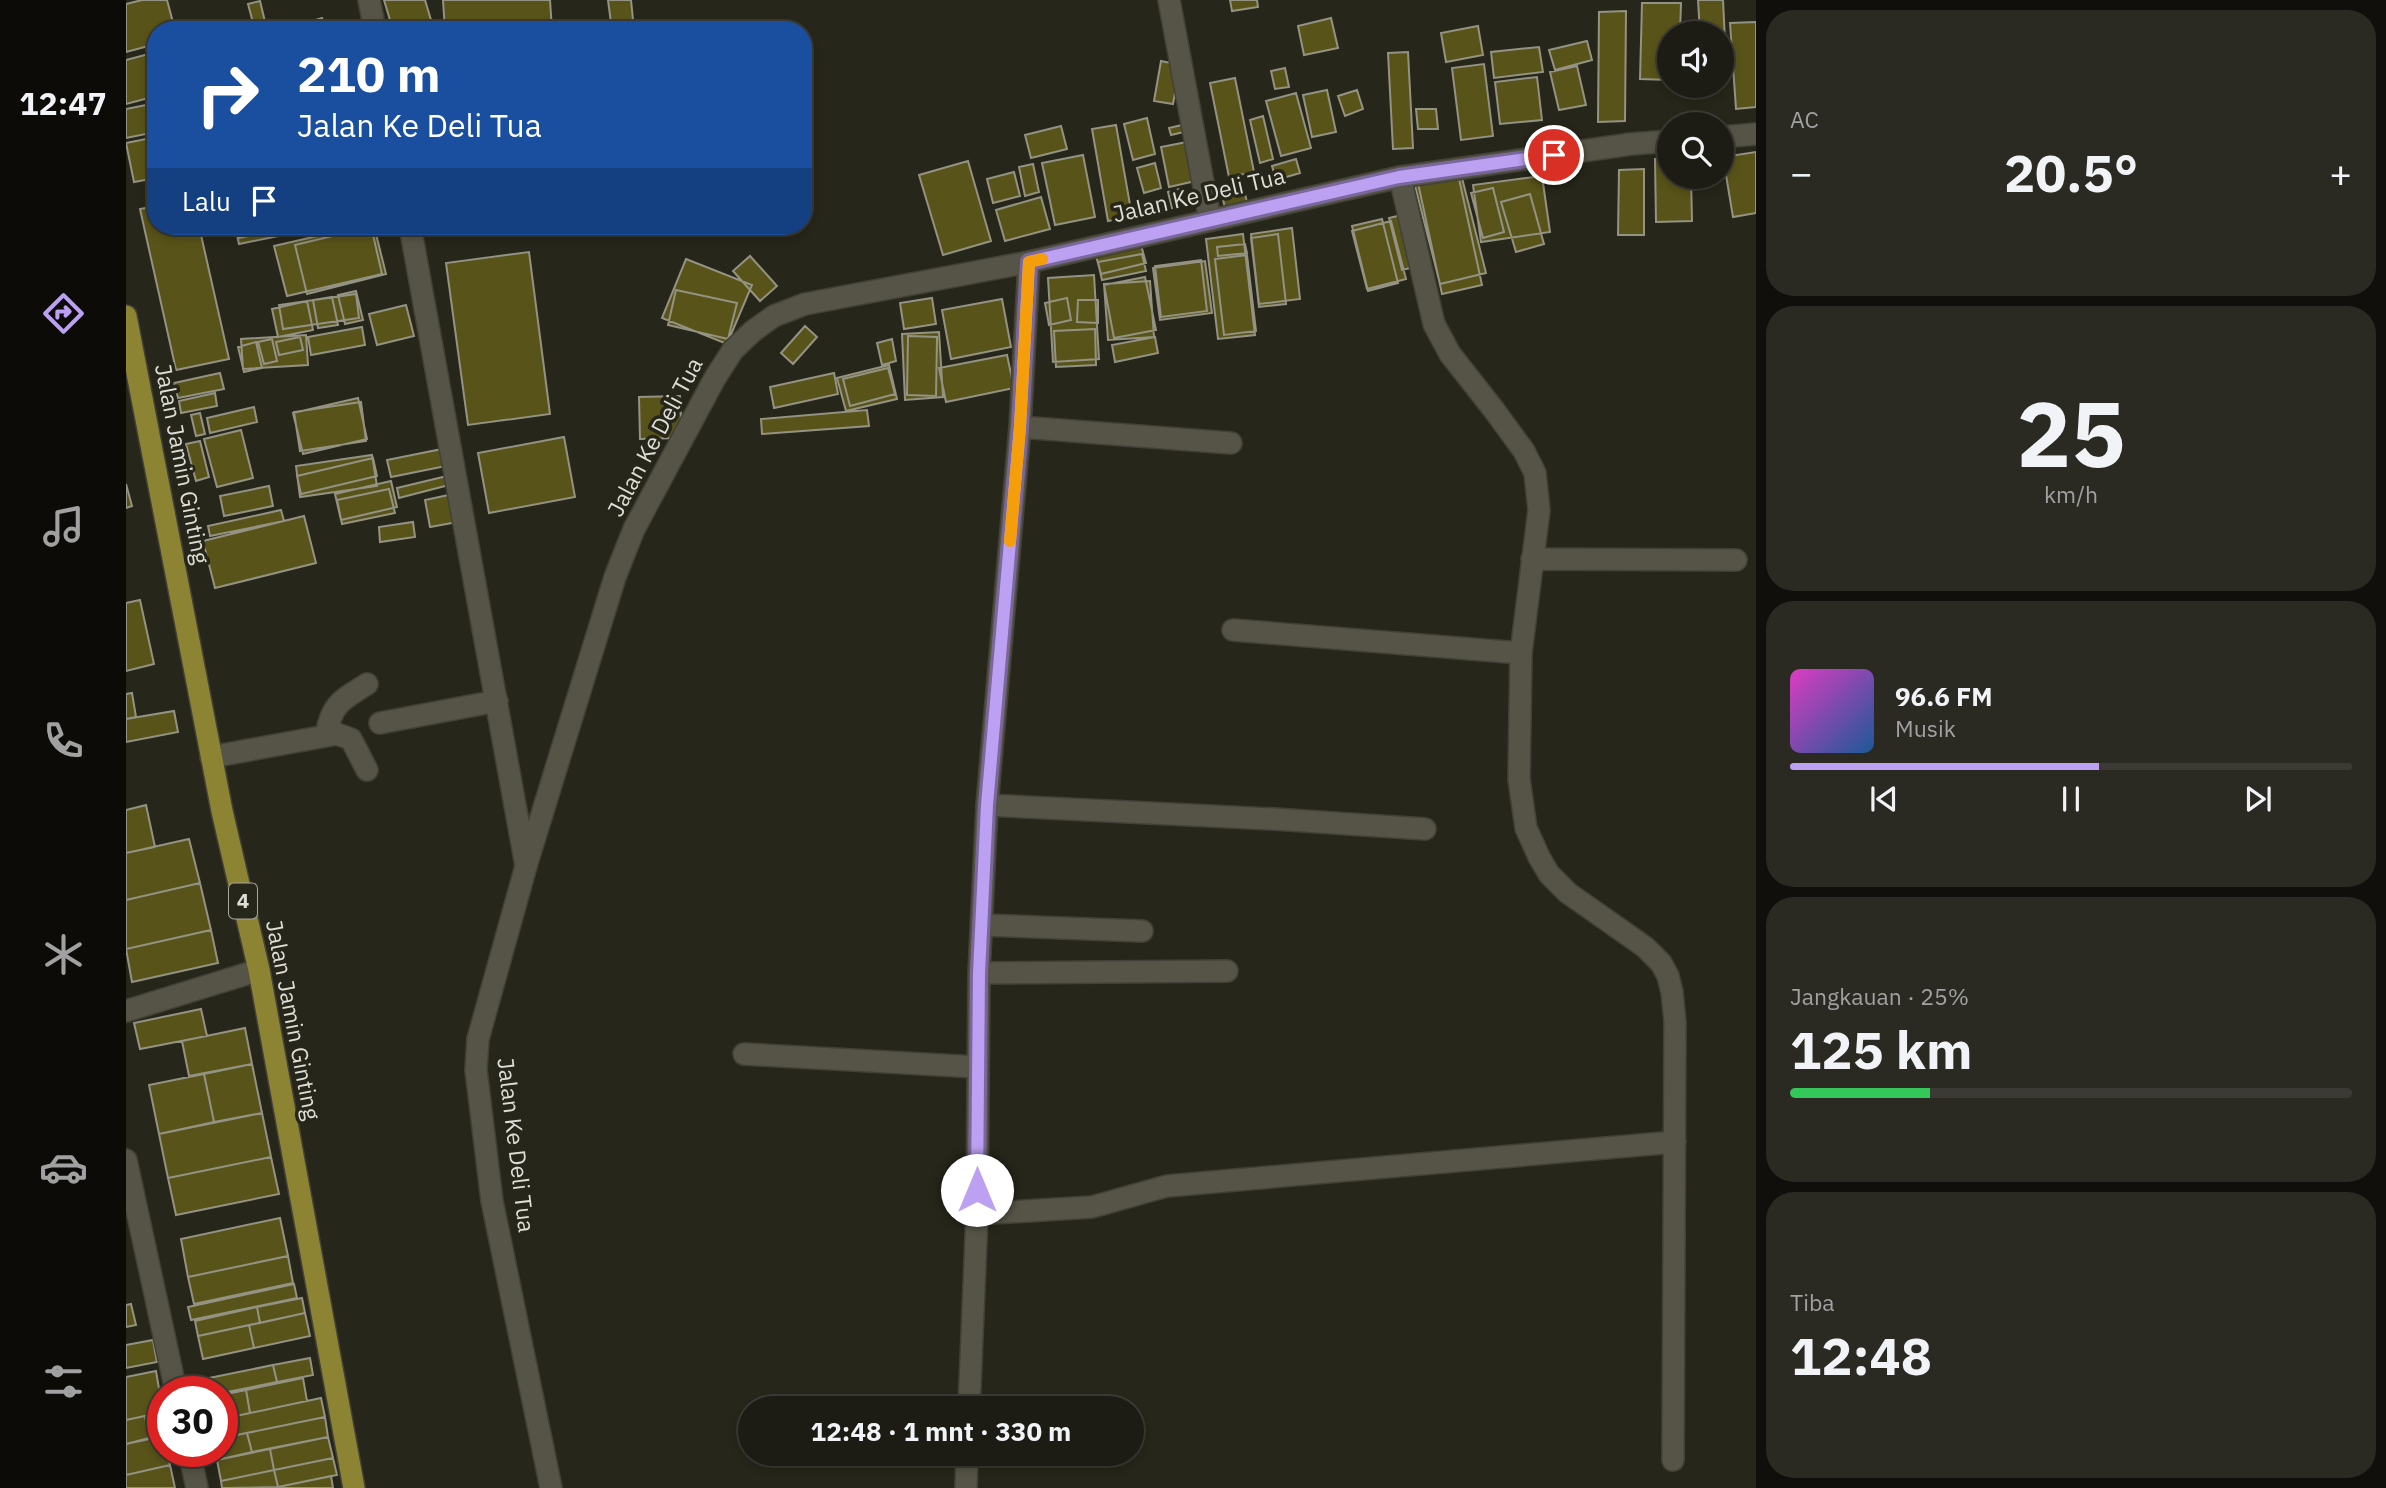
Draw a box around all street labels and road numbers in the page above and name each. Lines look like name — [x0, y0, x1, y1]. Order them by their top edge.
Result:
street label: Jalan Ke Deli Tua — [1110, 160, 1288, 228]
street label: Jalan Ke Deli Tua — [600, 352, 709, 521]
street label: Jalan Jamin Ginting — [149, 361, 217, 566]
road number: 4 — [229, 884, 257, 918]
street label: Jalan Jamin Ginting — [260, 917, 328, 1122]
street label: Jalan Ke Deli Tua — [491, 1056, 543, 1234]

